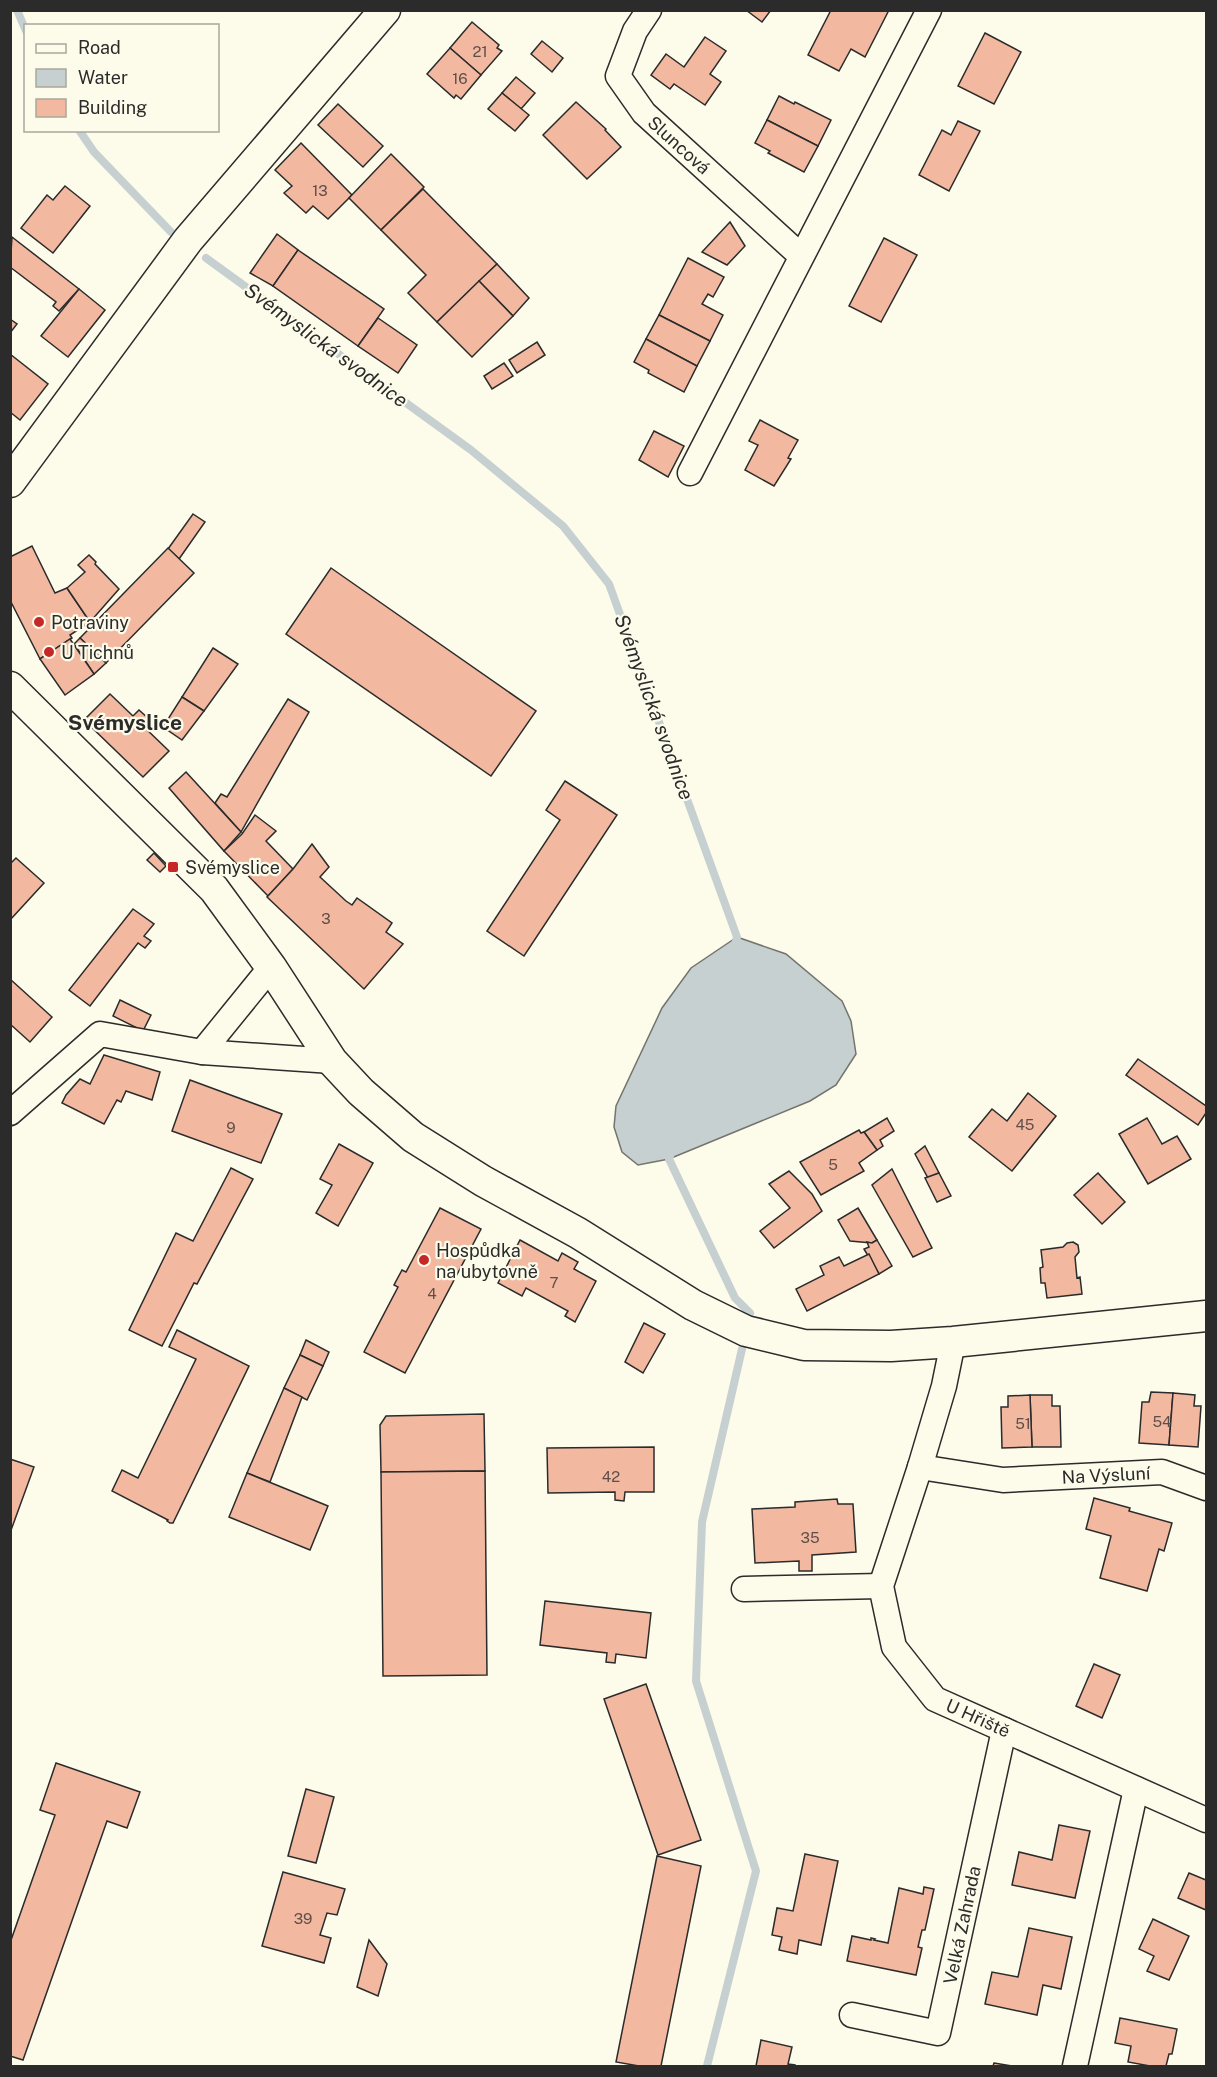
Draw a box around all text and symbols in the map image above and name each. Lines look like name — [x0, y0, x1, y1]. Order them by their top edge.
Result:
legend — [24, 24, 219, 132]
text: Road — [78, 37, 121, 58]
house number: 21 — [472, 43, 488, 60]
text: Water — [78, 67, 128, 88]
house number: 16 — [452, 70, 468, 87]
text: Building — [78, 97, 147, 118]
street label: Sluncová — [643, 112, 715, 178]
house number: 13 — [312, 182, 328, 199]
water label: Svémyslická svodnice — [240, 278, 412, 412]
water label: Svémyslická svodnice — [609, 611, 699, 803]
place label: Potraviny — [51, 612, 129, 633]
marker: Potraviny — [32, 615, 46, 629]
place label: U Tichnů — [61, 642, 134, 663]
marker: U Tichnů — [42, 645, 56, 659]
district label: Svémyslice — [68, 710, 182, 735]
place label: Svémyslice — [185, 857, 280, 878]
marker: Svémyslice — [166, 860, 180, 874]
house number: 3 — [321, 910, 331, 927]
house number: 45 — [1016, 1116, 1034, 1133]
house number: 9 — [226, 1119, 236, 1136]
house number: 5 — [828, 1156, 838, 1173]
place label: Hospůdka na ubytovně — [436, 1240, 538, 1282]
marker: Hospůdka na ubytovně — [417, 1253, 431, 1267]
house number: 7 — [549, 1274, 559, 1291]
house number: 4 — [427, 1285, 437, 1302]
house number: 54 — [1152, 1413, 1172, 1430]
house number: 51 — [1015, 1415, 1031, 1432]
street label: Na Výsluní — [1061, 1462, 1151, 1488]
house number: 42 — [602, 1468, 620, 1485]
house number: 35 — [800, 1529, 820, 1546]
street label: U Hřiště — [943, 1695, 1013, 1741]
street label: Velká Zahrada — [939, 1864, 985, 1986]
house number: 39 — [294, 1910, 312, 1927]

